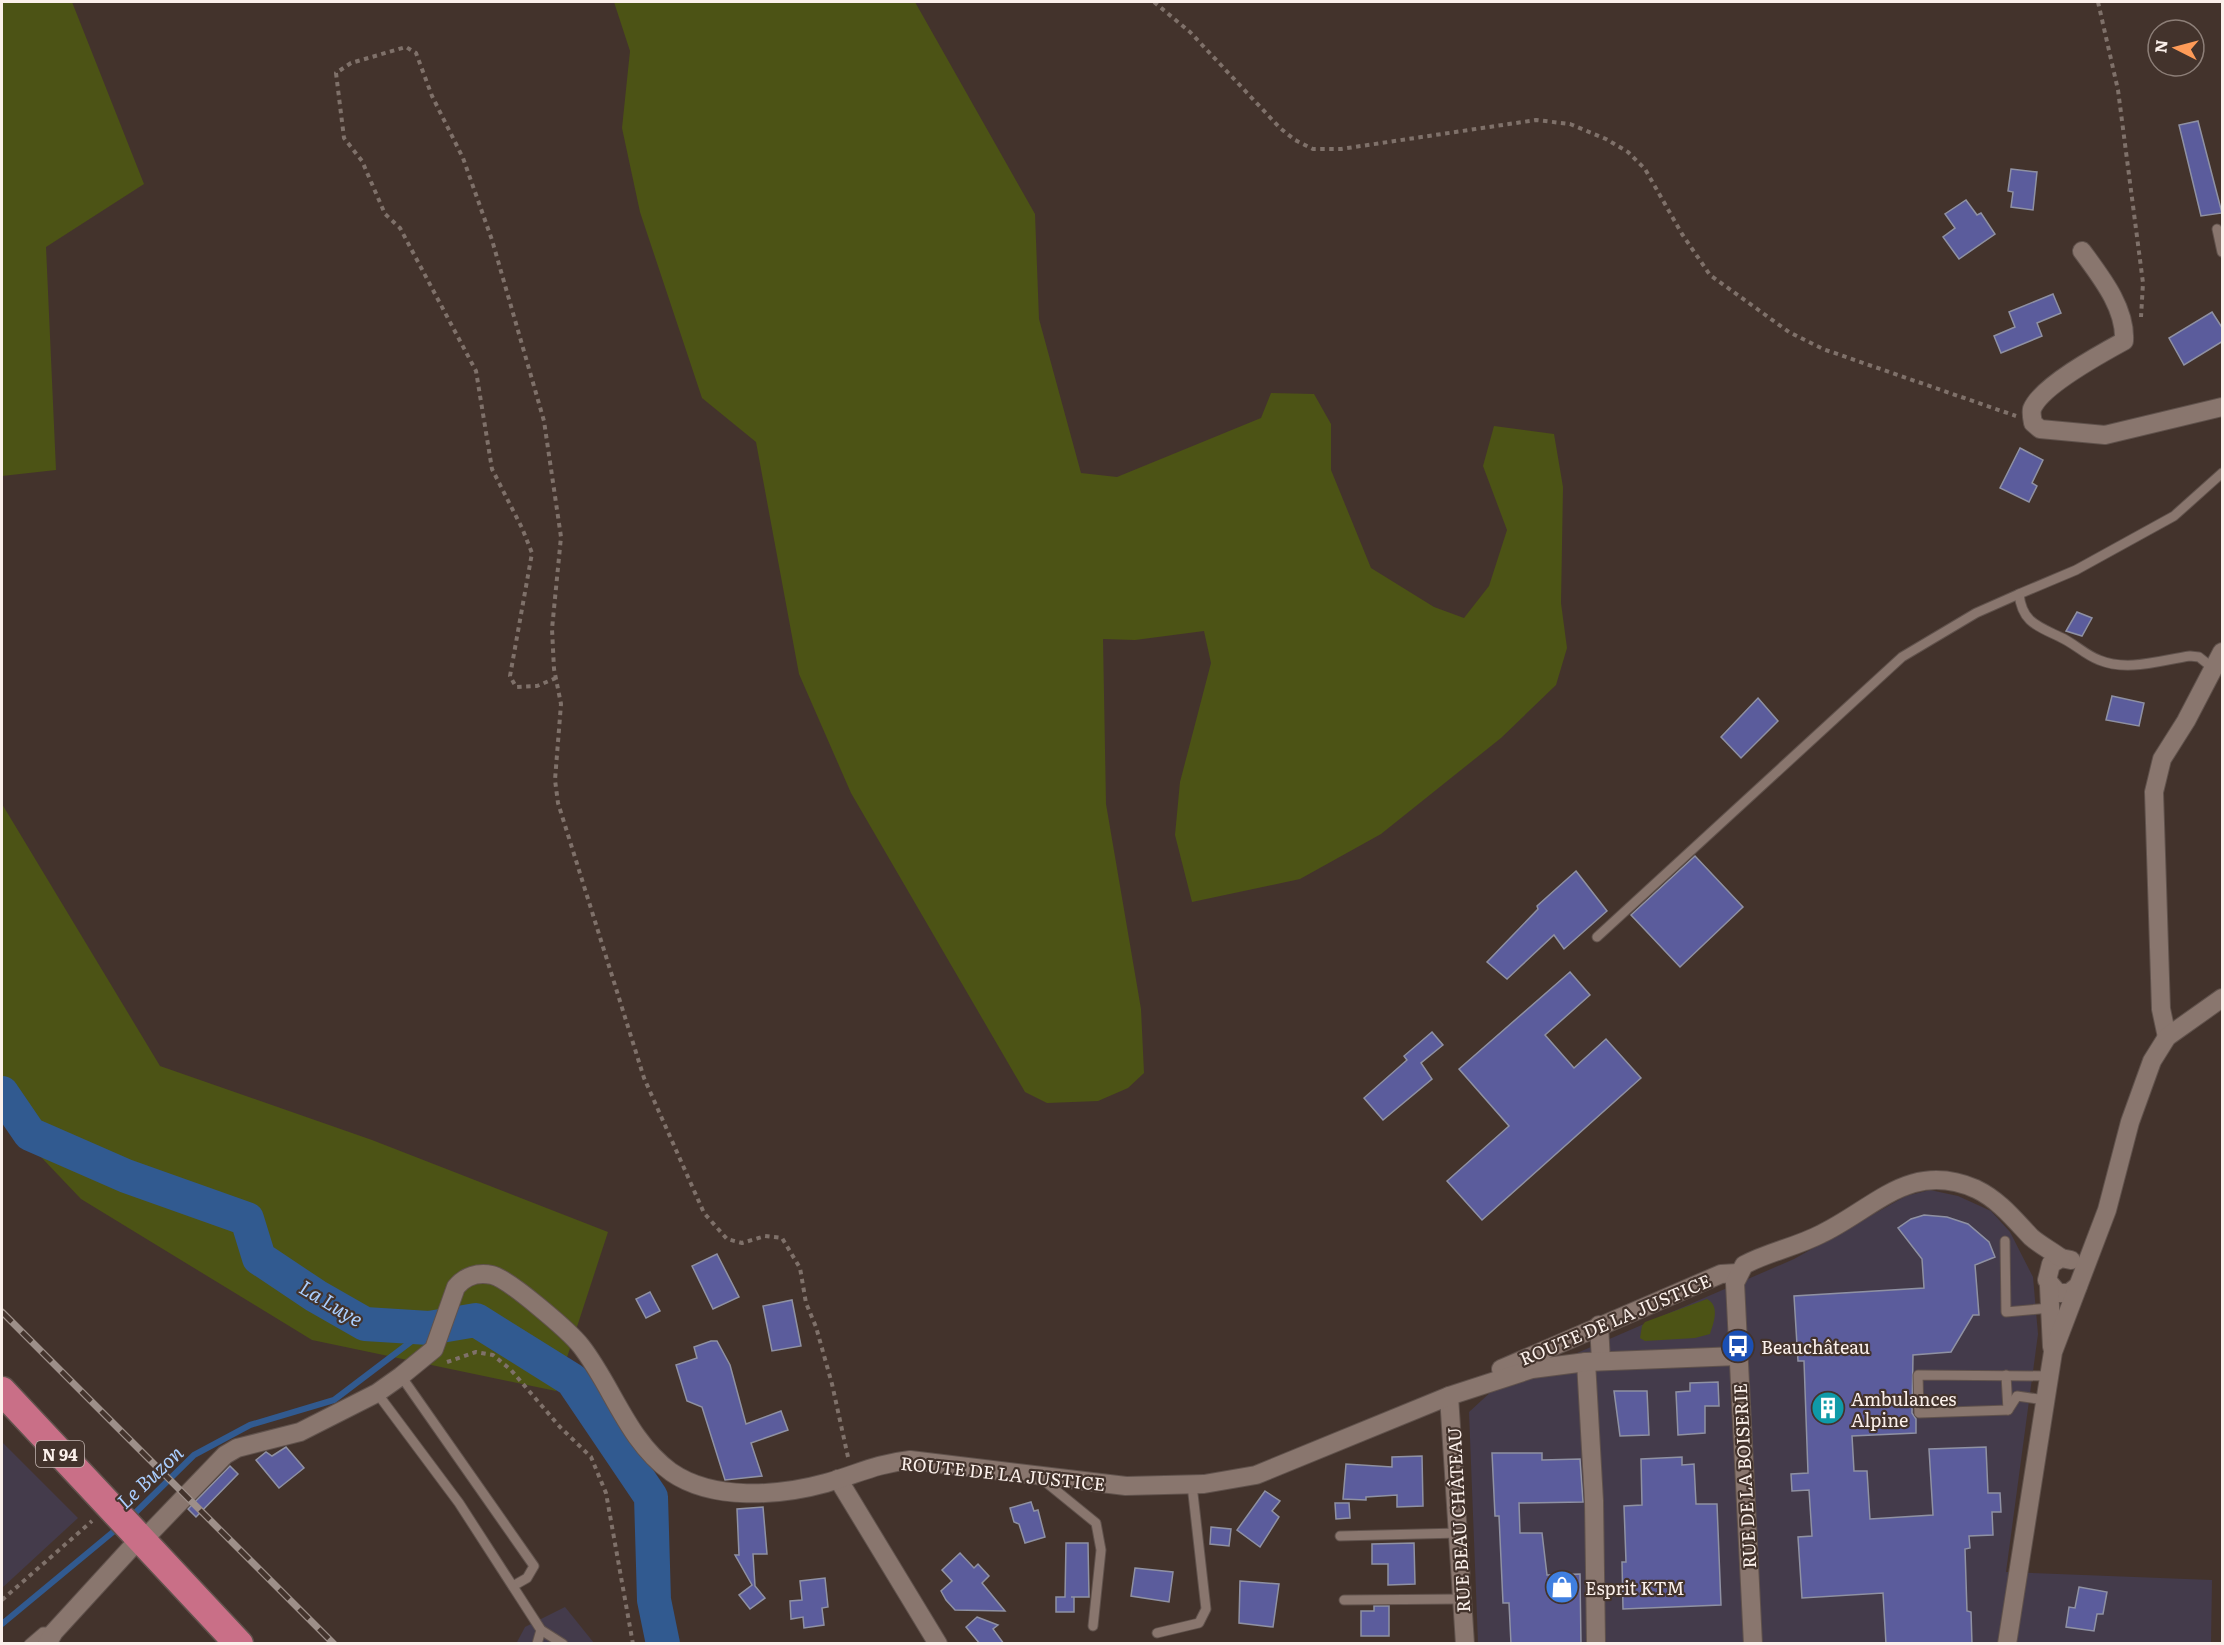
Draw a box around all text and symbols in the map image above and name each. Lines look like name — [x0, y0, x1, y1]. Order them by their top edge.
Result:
north arrow — [2146, 18, 2206, 78]
text: N — [2147, 38, 2173, 54]
street label: ROUTE DE LA JUSTICE — [1515, 1266, 1715, 1372]
water label: La Luye — [294, 1271, 370, 1333]
bus stop icon: Beauchâteau — [1720, 1328, 1756, 1364]
place label: Beauchâteau — [1761, 1333, 1870, 1360]
street label: RUE DE LA BOISERIE — [1726, 1383, 1762, 1569]
place label: Ambulances Alpine — [1851, 1385, 1957, 1433]
building icon: Ambulances Alpine — [1810, 1390, 1846, 1426]
street label: RUE BEAU CHÂTEAU — [1440, 1427, 1476, 1613]
water label: Le Buzon — [109, 1437, 189, 1515]
road number: N 94 — [36, 1441, 84, 1467]
street label: ROUTE DE LA JUSTICE — [899, 1449, 1107, 1497]
shop icon: Esprit KTM — [1544, 1569, 1580, 1605]
place label: Esprit KTM — [1585, 1574, 1685, 1601]

